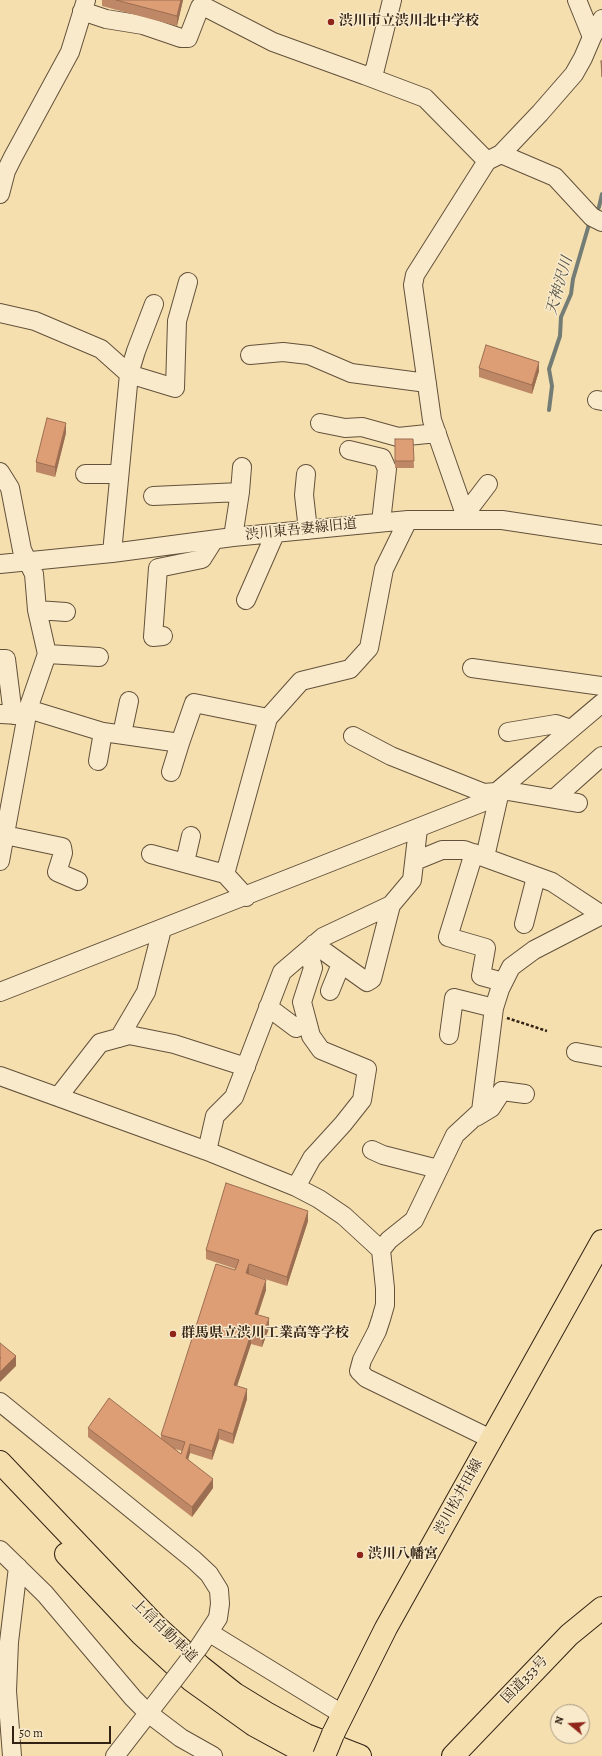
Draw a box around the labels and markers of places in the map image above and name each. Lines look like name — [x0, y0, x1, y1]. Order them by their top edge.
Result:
place label: 渋川市立渋川北中学校 — [339, 14, 479, 30]
marker: 渋川市立渋川北中学校 — [326, 17, 336, 27]
place label: 群馬県立渋川工業高等学校 — [181, 1326, 349, 1342]
marker: 群馬県立渋川工業高等学校 — [168, 1329, 178, 1339]
place label: 渋川八幡宮 — [368, 1547, 438, 1563]
marker: 渋川八幡宮 — [355, 1550, 365, 1560]

